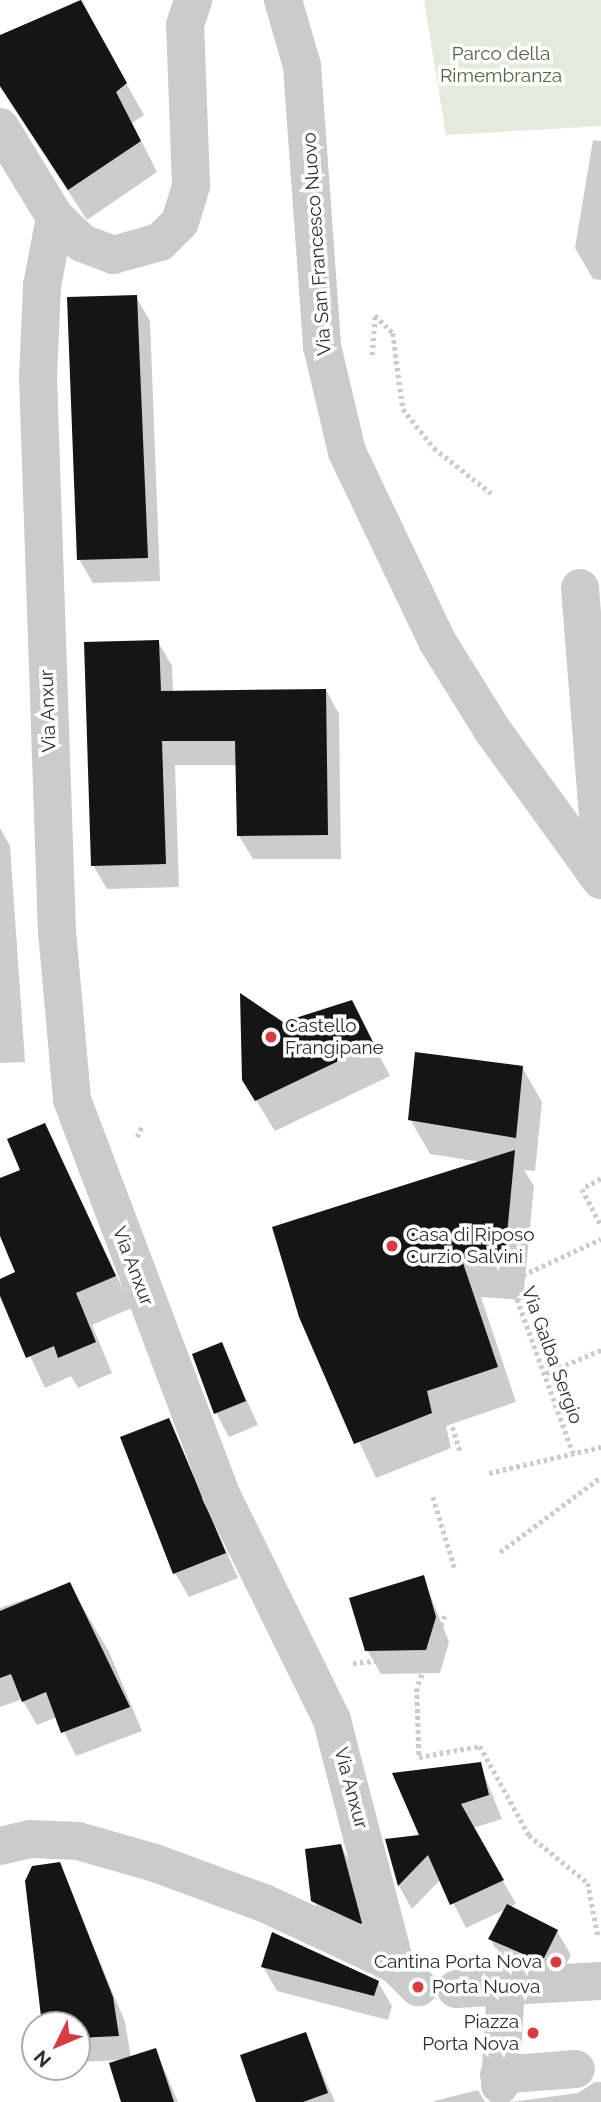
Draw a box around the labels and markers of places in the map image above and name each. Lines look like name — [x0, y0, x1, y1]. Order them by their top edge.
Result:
place label: Castello Frangipane — [285, 1015, 384, 1059]
marker: Castello Frangipane — [263, 1029, 279, 1045]
place label: Casa di Riposo Curzio Salvini — [406, 1224, 535, 1268]
marker: Casa di Riposo Curzio Salvini — [384, 1238, 400, 1254]
place label: Cantina Porta Nova — [374, 1951, 542, 1973]
marker: Cantina Porta Nova — [548, 1954, 564, 1970]
place label: Porta Nuova — [432, 1976, 540, 1998]
marker: Porta Nuova — [410, 1979, 426, 1995]
place label: Piazza Porta Nova — [422, 2011, 519, 2055]
marker: Piazza Porta Nova — [525, 2025, 541, 2041]

